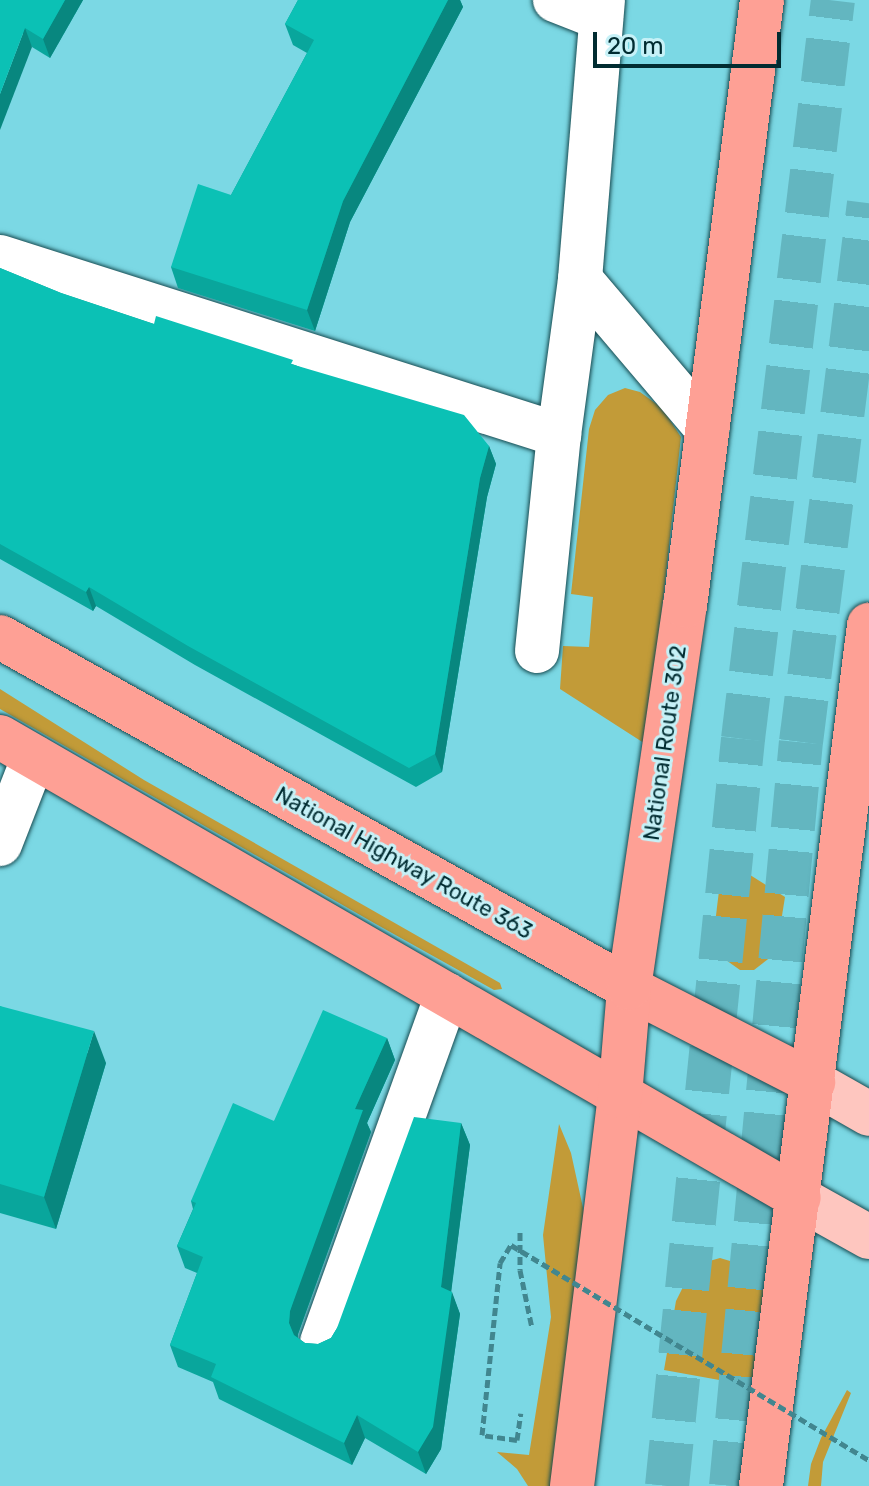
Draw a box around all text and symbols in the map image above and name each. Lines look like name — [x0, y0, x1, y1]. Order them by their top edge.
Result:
scale bar — [597, 16, 785, 66]
text: 20 m — [607, 32, 664, 60]
street label: National Route 302 — [638, 644, 692, 842]
street label: National Highway Route 363 — [271, 781, 537, 945]

